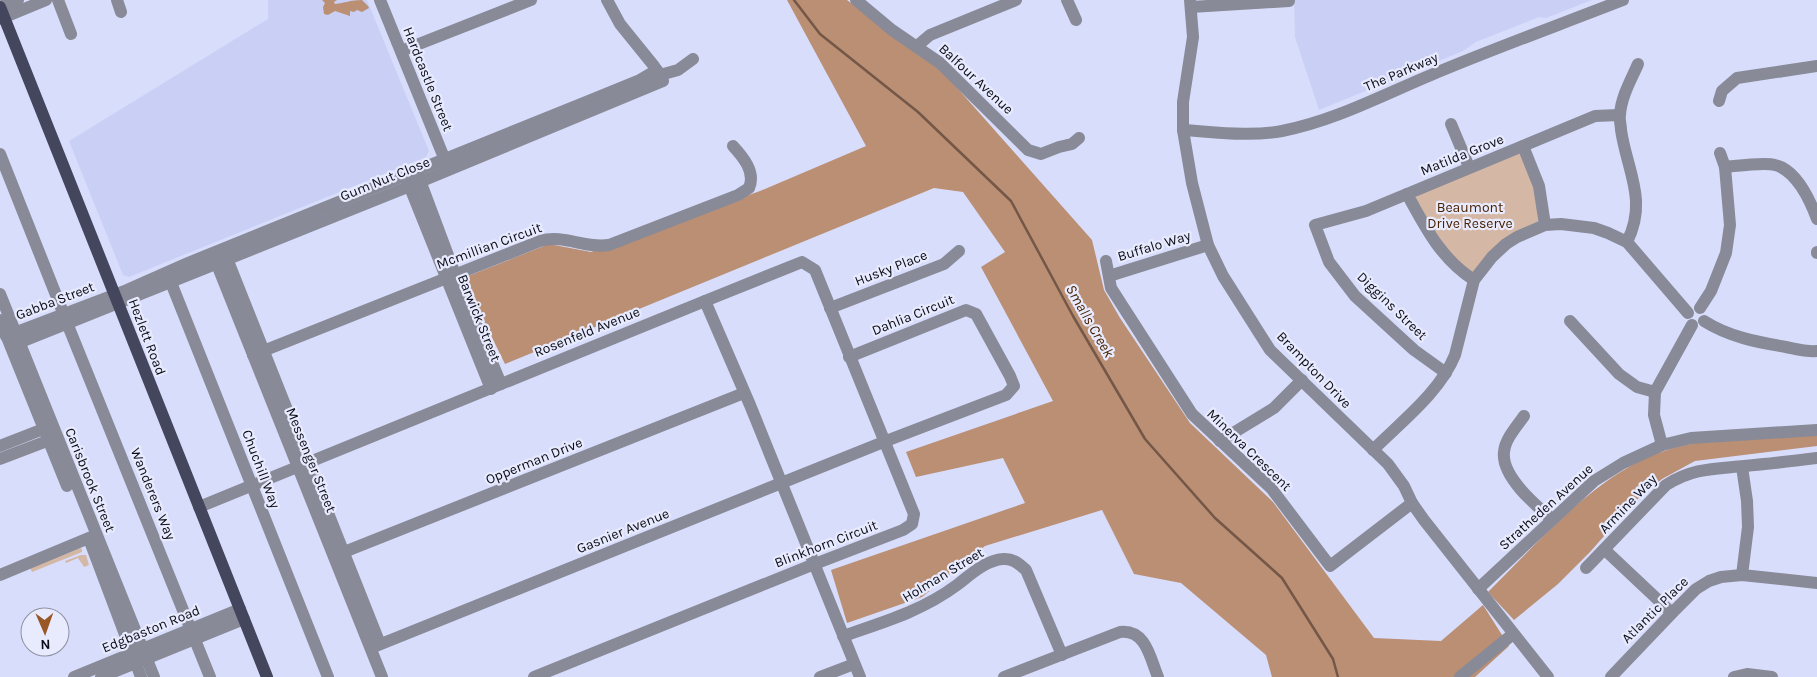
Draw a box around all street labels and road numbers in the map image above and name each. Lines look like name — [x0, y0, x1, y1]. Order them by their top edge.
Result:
street label: Hardcastle Street — [399, 24, 457, 134]
street label: Balfour Avenue — [935, 40, 1017, 118]
street label: The Parkway — [1361, 49, 1441, 95]
street label: Matilda Grove — [1418, 131, 1506, 179]
street label: Gum Nut Close — [338, 153, 432, 205]
street label: Mcmillian Circuit — [434, 219, 544, 273]
street label: Buffalo Way — [1115, 227, 1193, 265]
street label: Husky Place — [852, 246, 930, 290]
street label: Diggins Street — [1353, 268, 1431, 344]
street label: Barwick Street — [454, 272, 504, 364]
street label: Gabba Street — [13, 278, 97, 324]
street label: Dahlia Circuit — [869, 291, 957, 339]
street label: Hezlett Road — [125, 296, 169, 378]
street label: Rosenfeld Avenue — [532, 303, 642, 361]
street label: Brampton Drive — [1273, 328, 1355, 412]
street label: Messenger Street — [282, 405, 340, 515]
street label: Minerva Crescent — [1203, 405, 1295, 495]
street label: Carisbrook Street — [61, 425, 119, 535]
street label: Chuchill Way — [238, 427, 284, 511]
street label: Opperman Drive — [483, 434, 585, 488]
street label: Wanderers Way — [127, 445, 179, 543]
street label: Stratheden Avenue — [1495, 460, 1597, 554]
street label: Armine Way — [1596, 471, 1661, 537]
street label: Gasnier Avenue — [574, 505, 672, 557]
street label: Blinkhorn Circuit — [772, 517, 880, 571]
street label: Holman Street — [899, 544, 987, 606]
street label: Atlantic Place — [1618, 573, 1692, 647]
street label: Edgbaston Road — [99, 602, 203, 656]

